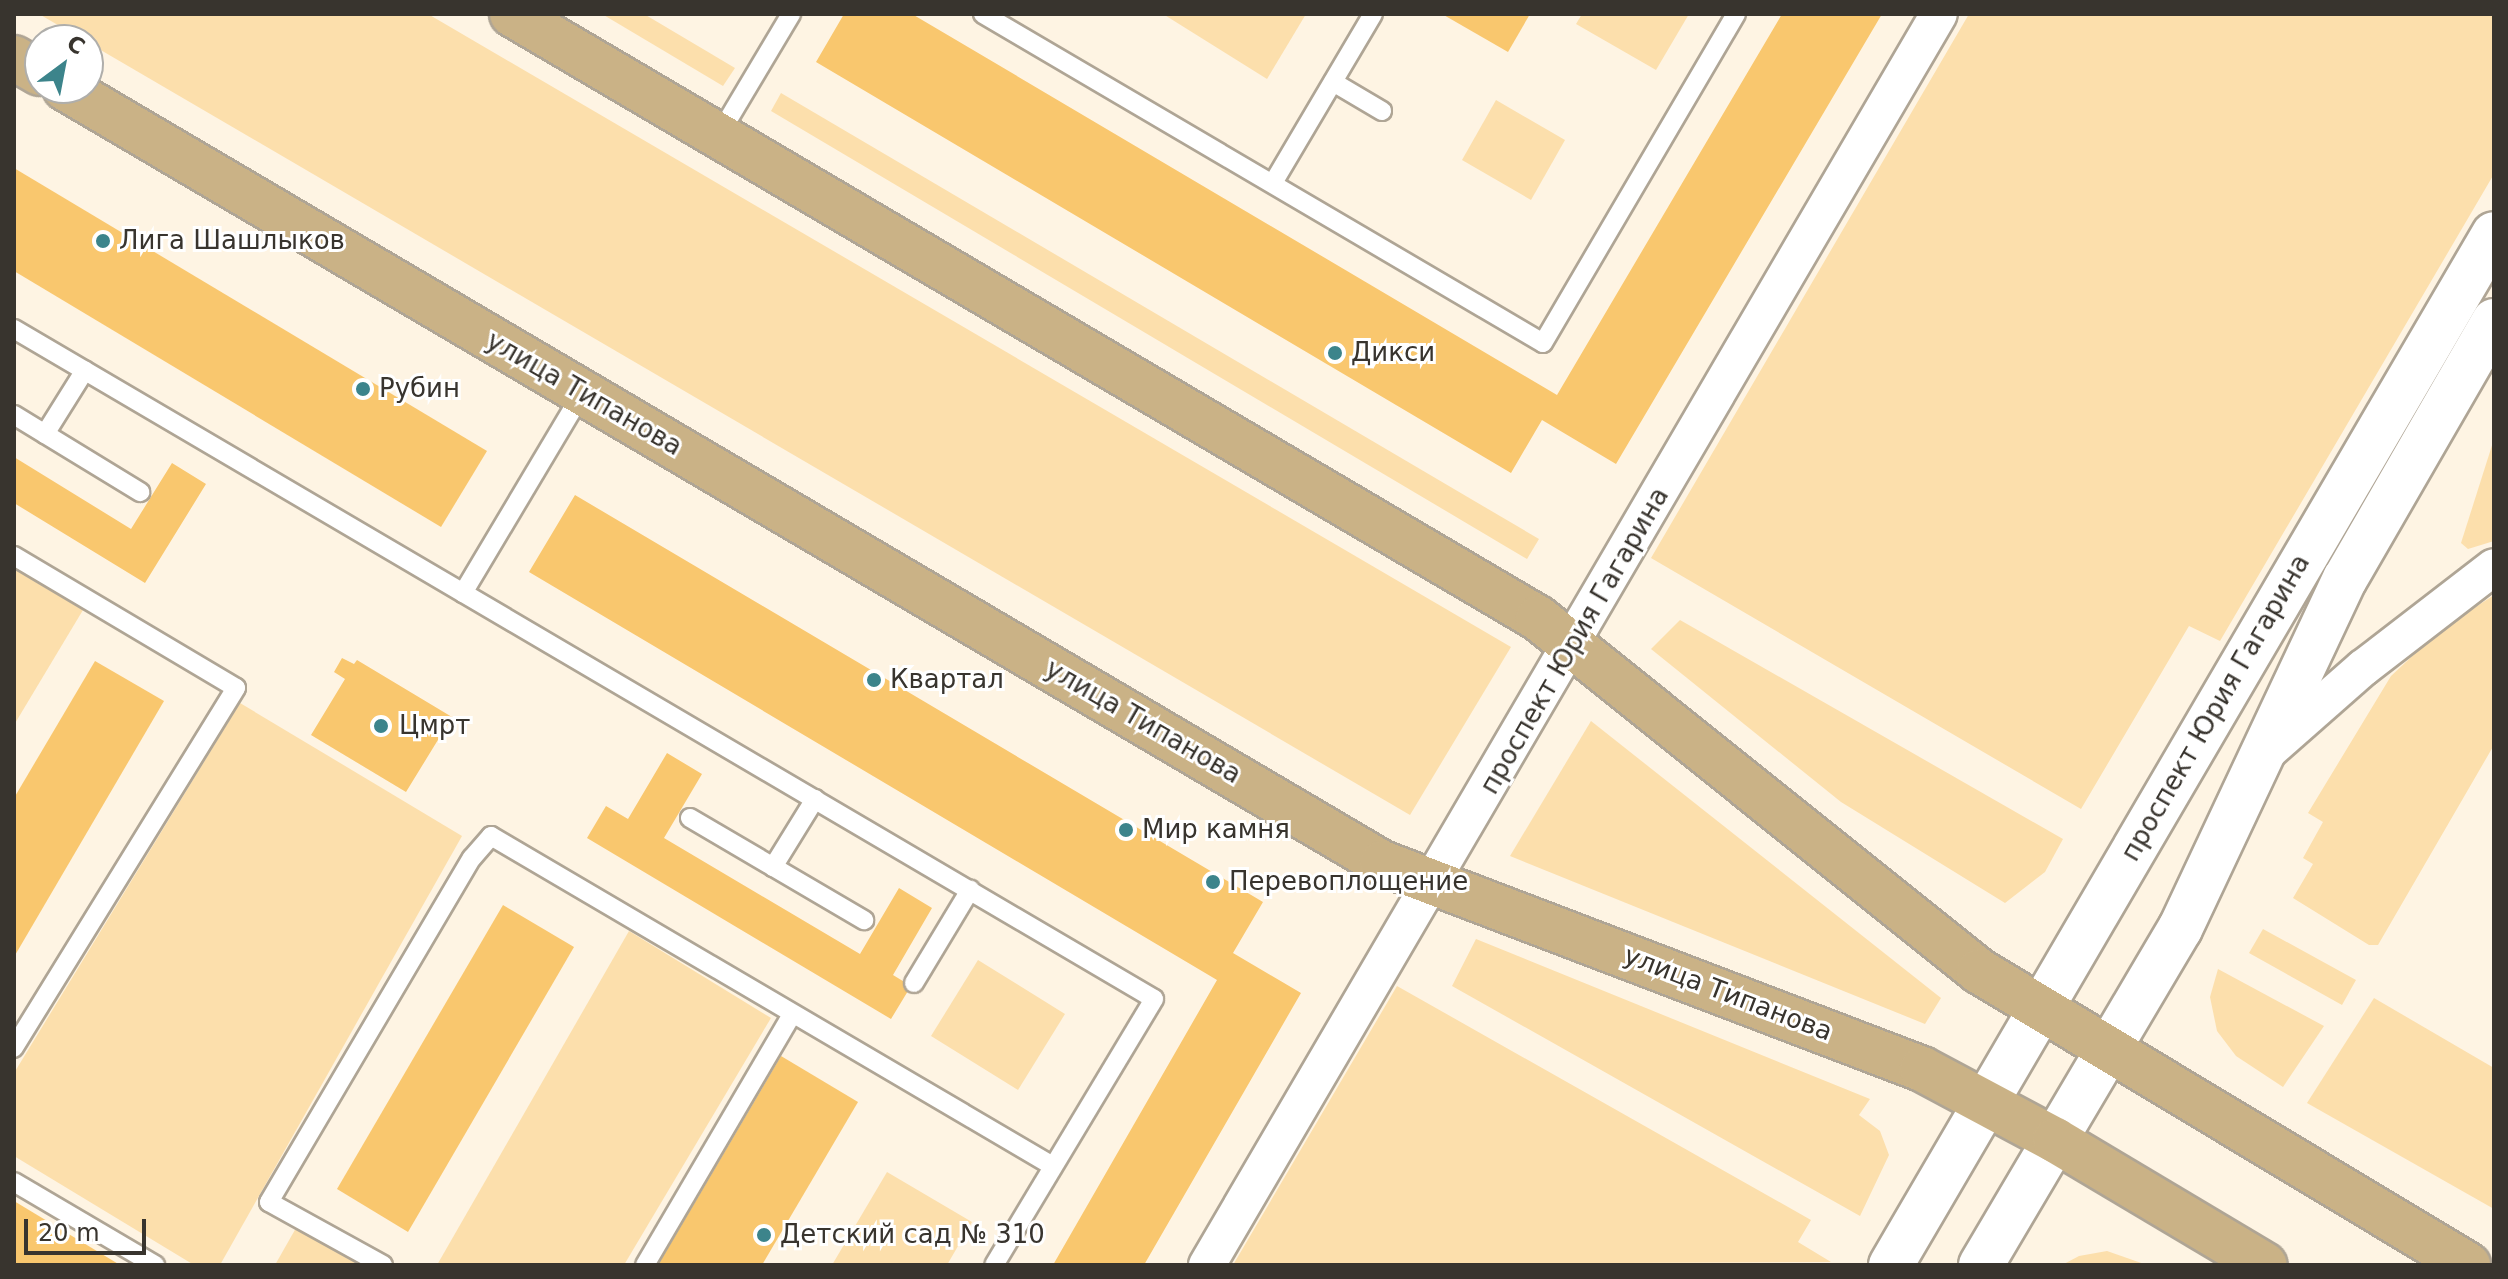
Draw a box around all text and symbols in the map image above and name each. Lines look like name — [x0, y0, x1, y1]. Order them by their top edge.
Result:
north arrow — [24, 24, 104, 104]
text: С — [62, 30, 89, 60]
place label: Лига Шашлыков — [119, 225, 345, 257]
marker: Лига Шашлыков — [94, 232, 112, 250]
street label: улица Типанова — [481, 325, 687, 463]
place label: Дикси — [1351, 337, 1435, 369]
marker: Дикси — [1326, 344, 1344, 362]
place label: Рубин — [379, 373, 460, 405]
marker: Рубин — [354, 380, 372, 398]
street label: проспект Юрия Гагарина — [1474, 482, 1676, 800]
street label: проспект Юрия Гагарина — [2115, 549, 2317, 867]
street label: улица Типанова — [1040, 653, 1246, 791]
place label: Квартал — [890, 664, 1004, 696]
marker: Квартал — [865, 671, 883, 689]
place label: Цмрт — [399, 710, 470, 742]
marker: Цмрт — [370, 715, 392, 737]
place label: Мир камня — [1142, 814, 1290, 846]
marker: Мир камня — [1117, 821, 1135, 839]
place label: Перевоплощение — [1229, 866, 1468, 898]
marker: Перевоплощение — [1204, 873, 1222, 891]
street label: улица Типанова — [1619, 940, 1837, 1048]
scale bar — [28, 1203, 150, 1253]
text: 20 m — [38, 1219, 100, 1247]
place label: Детский сад № 310 — [780, 1219, 1045, 1251]
marker: Детский сад № 310 — [755, 1226, 773, 1244]

